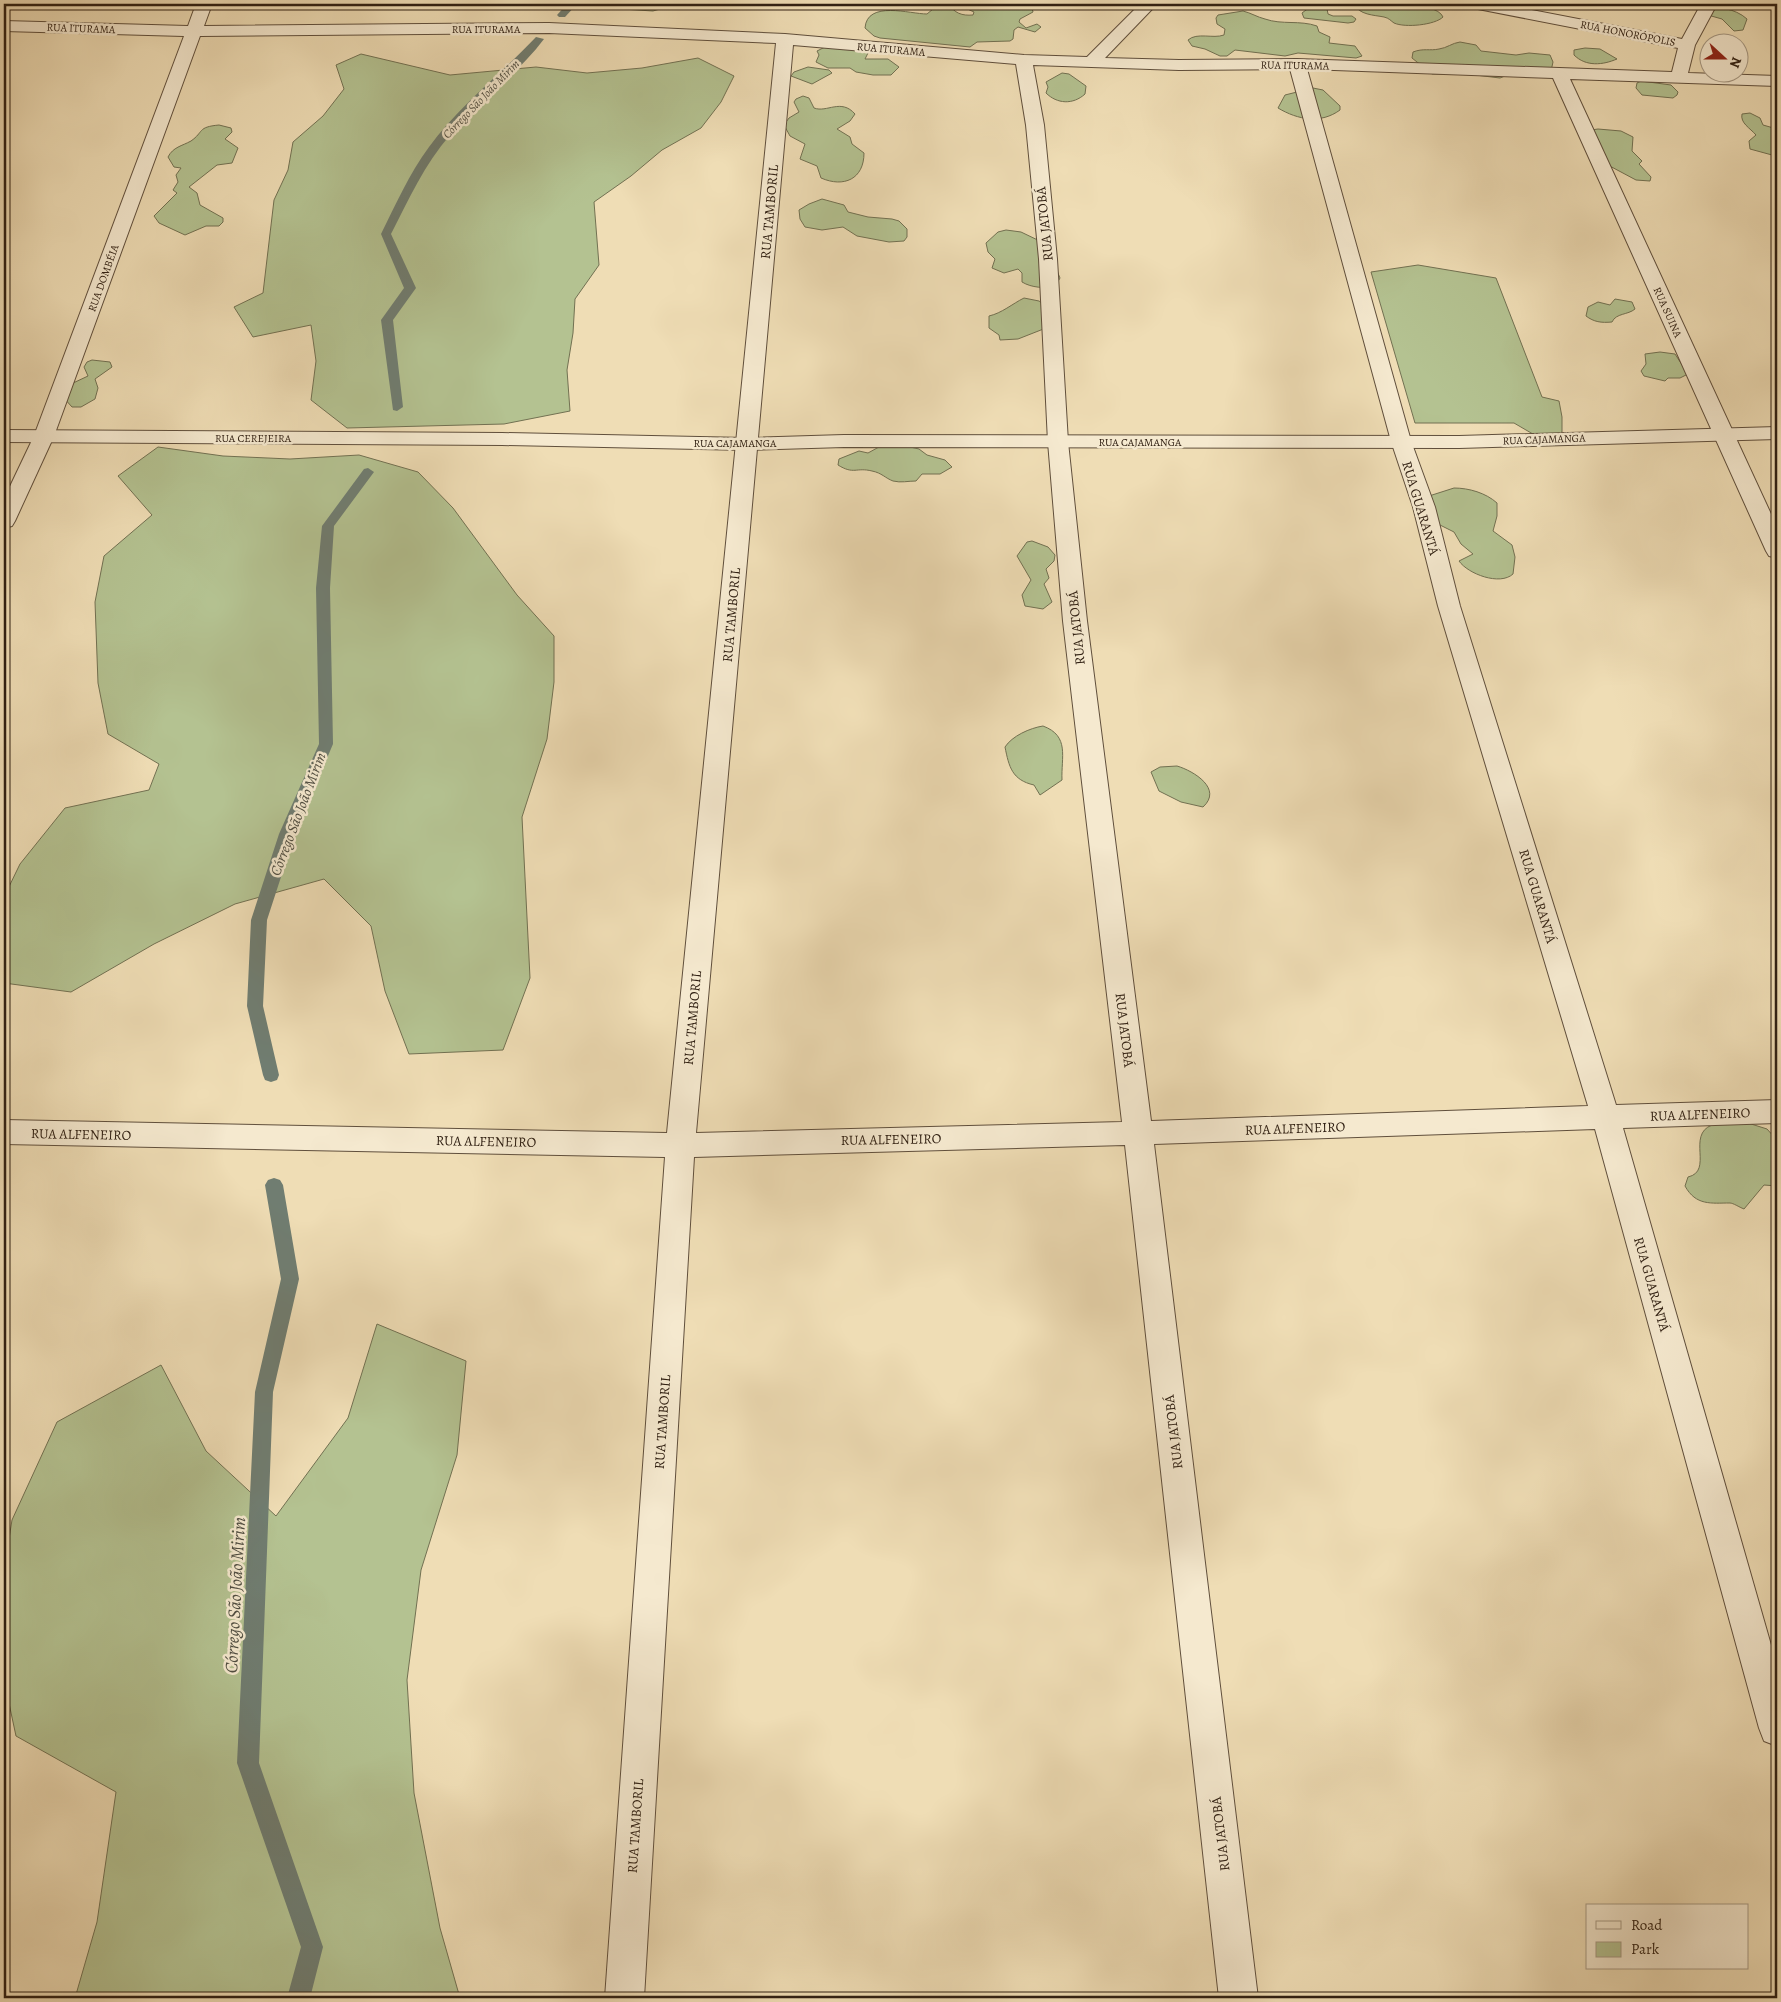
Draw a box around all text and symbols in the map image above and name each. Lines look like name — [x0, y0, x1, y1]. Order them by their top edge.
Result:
street label: RUA HONORÓPOLIS — [1579, 17, 1677, 50]
street label: RUA ITURAMA — [46, 20, 116, 37]
street label: RUA ITURAMA — [452, 22, 521, 37]
north arrow — [1698, 32, 1748, 82]
street label: RUA ITURAMA — [856, 39, 926, 60]
text: N — [1725, 54, 1746, 71]
water label: Córrego São João Mirim — [439, 56, 523, 142]
street label: RUA ITURAMA — [1261, 57, 1330, 74]
street label: RUA TAMBORIL — [756, 163, 783, 260]
street label: RUA JATOBÁ — [1031, 185, 1058, 262]
street label: RUA DOMBÉIA — [84, 242, 123, 314]
street label: RUA SUINA — [1650, 284, 1686, 340]
street label: RUA CEREJEIRA — [215, 431, 292, 446]
street label: RUA CAJAMANGA — [1502, 431, 1586, 448]
street label: RUA CAJAMANGA — [1098, 435, 1182, 450]
street label: RUA CAJAMANGA — [693, 436, 777, 451]
street label: RUA GUARANTÁ — [1397, 459, 1444, 558]
street label: RUA TAMBORIL — [718, 566, 745, 663]
street label: RUA JATOBÁ — [1063, 589, 1090, 666]
water label: Córrego São João Mirim — [265, 750, 331, 878]
street label: RUA GUARANTÁ — [1514, 847, 1561, 946]
street label: RUA TAMBORIL — [679, 969, 706, 1066]
street label: RUA JATOBÁ — [1111, 992, 1139, 1069]
street label: RUA ALFENEIRO — [1649, 1103, 1751, 1126]
street label: RUA ALFENEIRO — [1244, 1117, 1346, 1140]
street label: RUA ALFENEIRO — [31, 1124, 132, 1145]
street label: RUA ALFENEIRO — [841, 1129, 942, 1150]
street label: RUA ALFENEIRO — [436, 1131, 537, 1152]
street label: RUA GUARANTÁ — [1629, 1235, 1674, 1334]
street label: RUA TAMBORIL — [650, 1373, 675, 1470]
street label: RUA JATOBÁ — [1159, 1393, 1187, 1470]
water label: Córrego São João Mirim — [219, 1516, 251, 1674]
street label: RUA TAMBORIL — [623, 1777, 648, 1874]
street label: RUA JATOBÁ — [1206, 1795, 1234, 1872]
legend — [1586, 1904, 1748, 1970]
text: Road — [1631, 1915, 1663, 1935]
text: Park — [1631, 1939, 1660, 1959]

